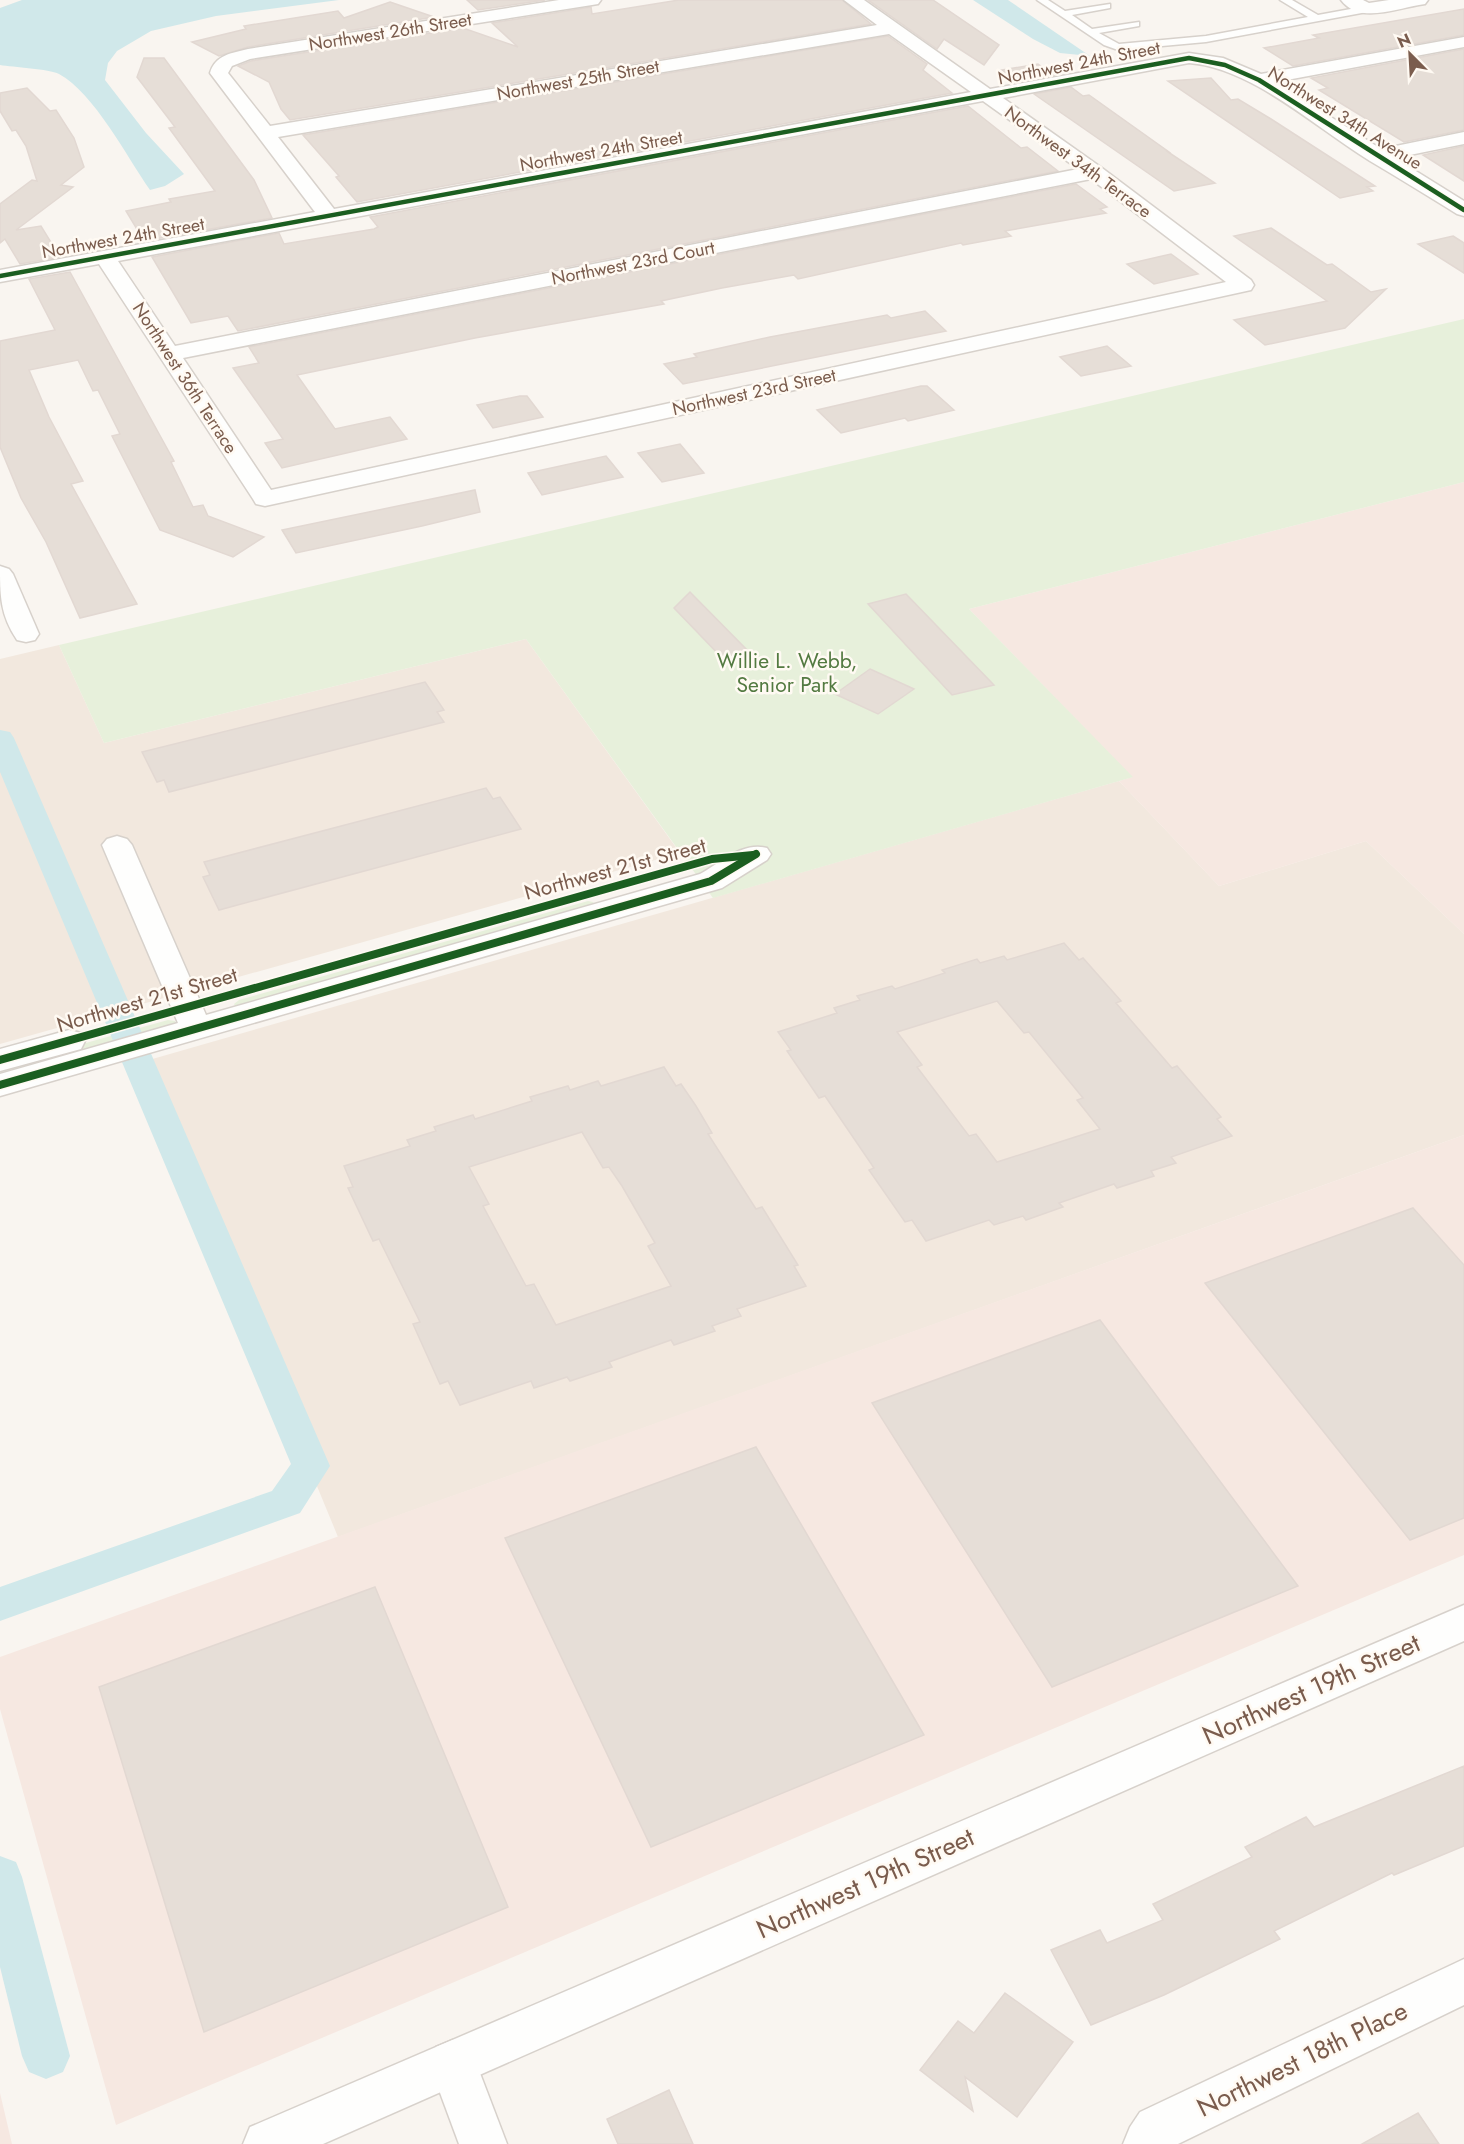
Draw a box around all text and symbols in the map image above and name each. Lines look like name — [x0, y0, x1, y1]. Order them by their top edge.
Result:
street label: Northwest 26th Street — [307, 6, 474, 58]
north arrow — [1380, 24, 1440, 84]
text: N — [1394, 28, 1415, 54]
street label: Northwest 24th Street — [996, 34, 1163, 91]
street label: Northwest 25th Street — [495, 53, 662, 107]
street label: Northwest 34th Avenue — [1263, 60, 1427, 176]
street label: Northwest 34th Terrace — [999, 100, 1157, 224]
street label: Northwest 24th Street — [518, 124, 685, 178]
street label: Northwest 24th Street — [40, 211, 207, 265]
street label: Northwest 23rd Court — [549, 234, 718, 292]
street label: Northwest 36th Terrace — [126, 297, 244, 459]
street label: Northwest 23rd Street — [670, 362, 839, 422]
park label: Willie L. Webb, Senior Park — [717, 646, 857, 700]
street label: Northwest 21st Street — [521, 830, 709, 908]
street label: Northwest 21st Street — [53, 960, 241, 1040]
street label: Northwest 19th Street — [1196, 1624, 1427, 1754]
street label: Northwest 19th Street — [750, 1818, 981, 1948]
street label: Northwest 18th Place — [1190, 1991, 1414, 2127]

